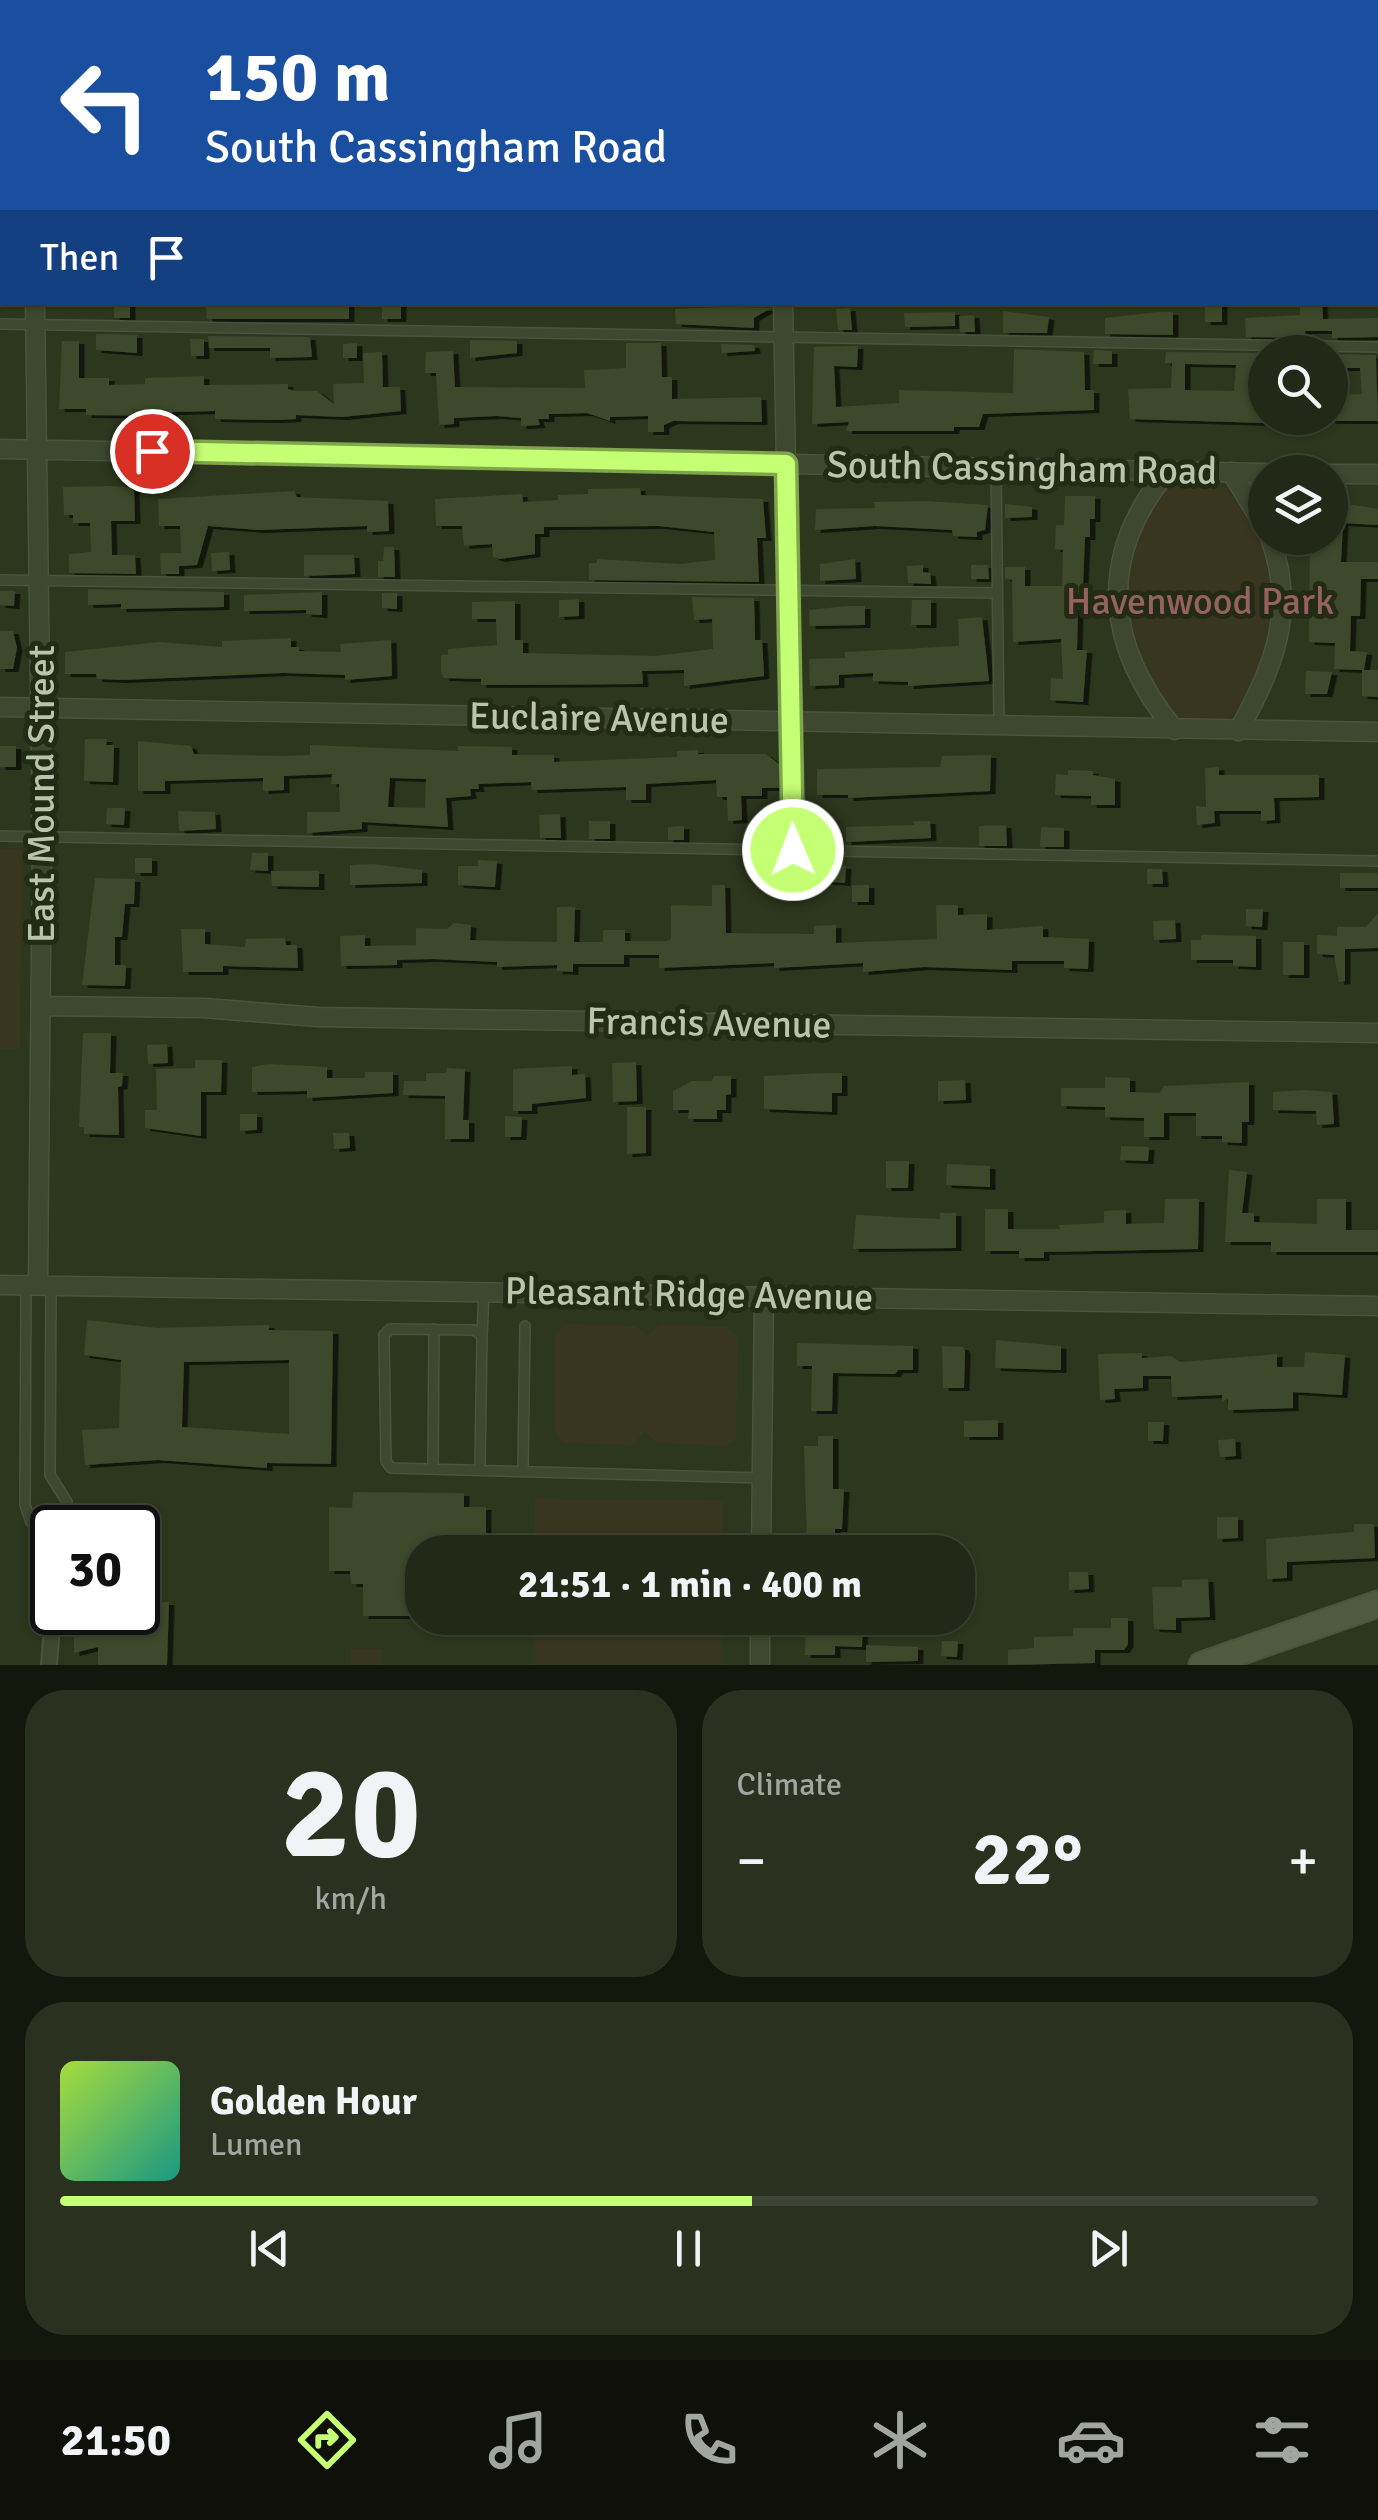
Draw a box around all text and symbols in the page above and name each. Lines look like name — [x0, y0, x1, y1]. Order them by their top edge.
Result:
text: 150 m — [205, 34, 390, 120]
icon: left — [40, 40, 170, 170]
text: South Cassingham Road — [205, 120, 667, 175]
icon: arrive — [139, 230, 194, 285]
text: Then — [40, 234, 119, 281]
map controls — [1248, 335, 1348, 555]
button: search — [1248, 335, 1348, 435]
pin — [110, 409, 195, 494]
icon: arrive — [125, 424, 180, 479]
street label: South Cassingham Road — [826, 441, 1218, 495]
button: layers — [1248, 455, 1348, 555]
park label: Havenwood Park — [1066, 578, 1334, 625]
street label: East Mound Street — [18, 645, 65, 943]
street label: Euclaire Avenue — [469, 692, 729, 744]
position arrow — [741, 798, 845, 902]
street label: Francis Avenue — [586, 997, 832, 1049]
street label: Pleasant Ridge Avenue — [504, 1267, 874, 1321]
speed limit sign: 30 — [30, 1505, 160, 1635]
text: 21:51 · 1 min · 400 m — [518, 1561, 862, 1608]
text: 20 — [281, 1734, 421, 1894]
text: Climate — [737, 1765, 842, 1804]
text: 22° — [972, 1813, 1083, 1906]
text: − — [737, 1827, 766, 1895]
text: + — [1288, 1827, 1318, 1895]
text: km/h — [315, 1879, 387, 1918]
text: Golden Hour — [210, 2078, 417, 2125]
text: Lumen — [210, 2125, 302, 2164]
icon: previous — [242, 2221, 297, 2276]
icon: pause — [661, 2221, 716, 2276]
icon: next — [1081, 2221, 1136, 2276]
icon: directions — [292, 2405, 362, 2475]
icon: music — [483, 2405, 553, 2475]
icon: phone — [674, 2405, 744, 2475]
icon: climate — [865, 2405, 935, 2475]
icon: car — [1056, 2405, 1126, 2475]
icon: filters — [1247, 2405, 1317, 2475]
text: 21:50 — [61, 2413, 171, 2468]

